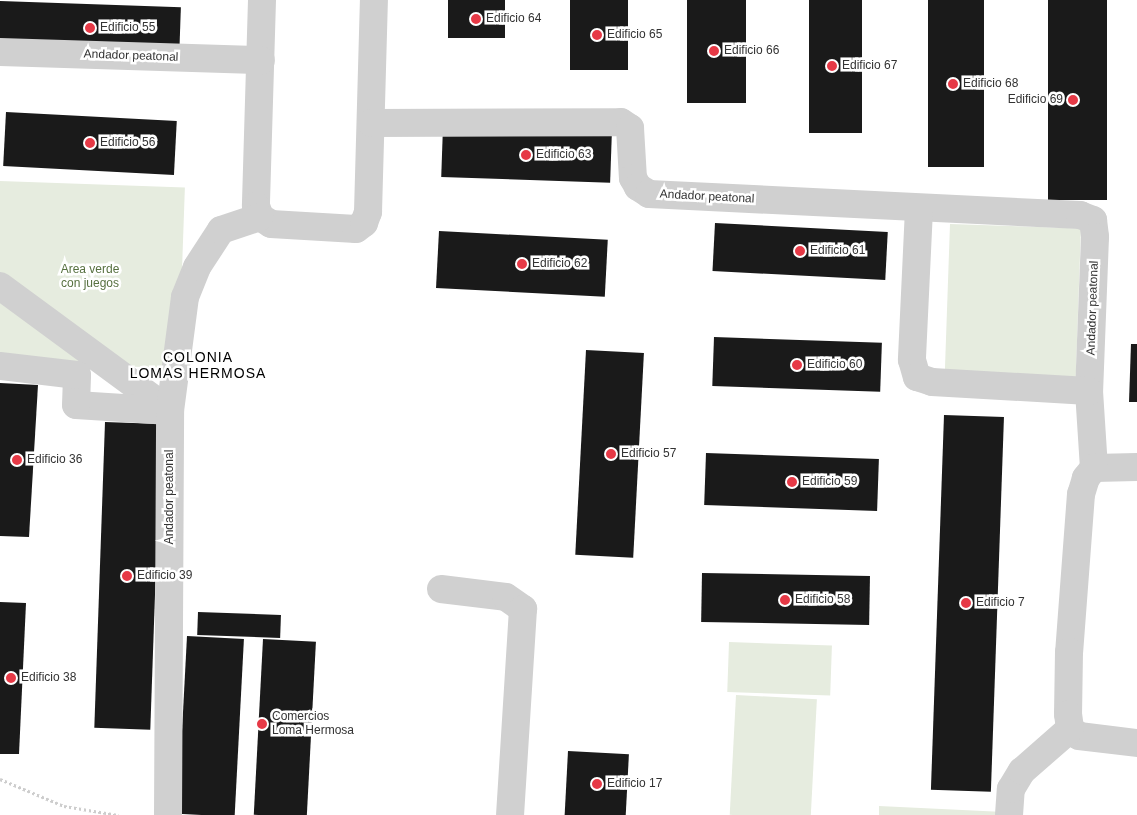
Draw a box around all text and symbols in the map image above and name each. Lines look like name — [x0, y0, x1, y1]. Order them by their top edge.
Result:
place label: Edificio 64 — [486, 12, 541, 26]
marker: Edificio 64 — [470, 13, 482, 25]
place label: Edificio 55 — [100, 21, 155, 35]
marker: Edificio 55 — [84, 22, 96, 34]
place label: Edificio 65 — [607, 28, 662, 42]
marker: Edificio 65 — [591, 29, 603, 41]
place label: Edificio 66 — [724, 44, 779, 58]
marker: Edificio 66 — [708, 45, 720, 57]
street label: Andador peatonal — [83, 47, 179, 65]
place label: Edificio 67 — [842, 59, 897, 73]
marker: Edificio 67 — [826, 60, 838, 72]
place label: Edificio 68 — [963, 77, 1018, 91]
marker: Edificio 68 — [947, 78, 959, 90]
place label: Edificio 69 — [1008, 93, 1063, 107]
marker: Edificio 69 — [1067, 94, 1079, 106]
place label: Edificio 56 — [100, 136, 155, 150]
marker: Edificio 56 — [84, 137, 96, 149]
place label: Edificio 63 — [536, 148, 591, 162]
marker: Edificio 63 — [520, 149, 532, 161]
street label: Andador peatonal — [659, 187, 755, 207]
place label: Edificio 61 — [810, 244, 865, 258]
marker: Edificio 61 — [794, 245, 806, 257]
place label: Edificio 62 — [532, 257, 587, 271]
marker: Edificio 62 — [516, 258, 528, 270]
street label: Andador peatonal — [1084, 260, 1102, 356]
park label: Area verde con juegos — [61, 263, 119, 291]
district label: COLONIA LOMAS HERMOSA — [128, 349, 268, 382]
place label: Edificio 60 — [807, 358, 862, 372]
marker: Edificio 60 — [791, 359, 803, 371]
place label: Edificio 57 — [621, 447, 676, 461]
marker: Edificio 57 — [605, 448, 617, 460]
street label: Andador peatonal — [163, 450, 177, 544]
place label: Edificio 36 — [27, 453, 82, 467]
marker: Edificio 36 — [11, 454, 23, 466]
place label: Edificio 59 — [802, 475, 857, 489]
marker: Edificio 59 — [786, 476, 798, 488]
place label: Edificio 39 — [137, 569, 192, 583]
marker: Edificio 39 — [121, 570, 133, 582]
place label: Edificio 58 — [795, 593, 850, 607]
marker: Edificio 58 — [779, 594, 791, 606]
place label: Edificio 7 — [976, 596, 1025, 610]
marker: Edificio 7 — [960, 597, 972, 609]
place label: Edificio 38 — [21, 671, 76, 685]
marker: Edificio 38 — [5, 672, 17, 684]
place label: Comercios Loma Hermosa — [272, 710, 354, 738]
marker: Comercios Loma Hermosa — [256, 718, 268, 730]
place label: Edificio 17 — [607, 777, 662, 791]
marker: Edificio 17 — [591, 778, 603, 790]

